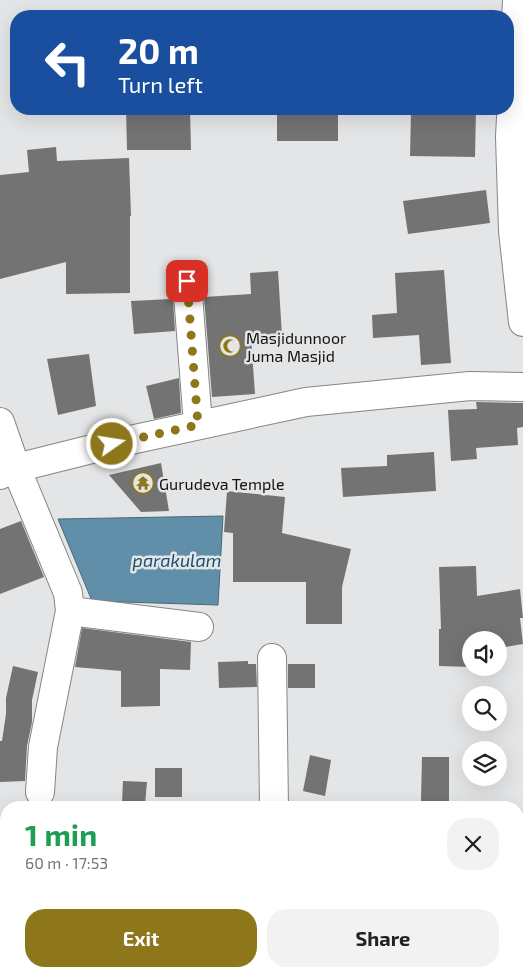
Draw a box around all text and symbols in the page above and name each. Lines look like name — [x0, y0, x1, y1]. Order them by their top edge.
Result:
text: 20 m — [118, 29, 199, 71]
icon: left — [35, 30, 100, 95]
text: Turn left — [118, 71, 203, 97]
pin — [166, 260, 208, 302]
icon: arrive — [173, 267, 201, 295]
place label: Masjidunnoor Juma Masjid — [246, 328, 347, 366]
mosque icon: Masjidunnoor Juma Masjid — [218, 334, 242, 358]
position arrow — [85, 417, 137, 469]
temple icon: Gurudeva Temple — [131, 471, 155, 495]
place label: Gurudeva Temple — [159, 474, 285, 493]
water label: parakulam — [133, 549, 221, 571]
map controls — [462, 631, 507, 786]
button: sound — [462, 631, 507, 676]
button: search — [462, 686, 507, 731]
button: layers — [462, 741, 507, 786]
text: 1 min — [25, 816, 97, 852]
button: close — [447, 818, 499, 870]
text: 60 m · 17:53 — [25, 853, 108, 872]
button: Exit — [25, 909, 257, 967]
button: Share — [267, 909, 499, 967]

